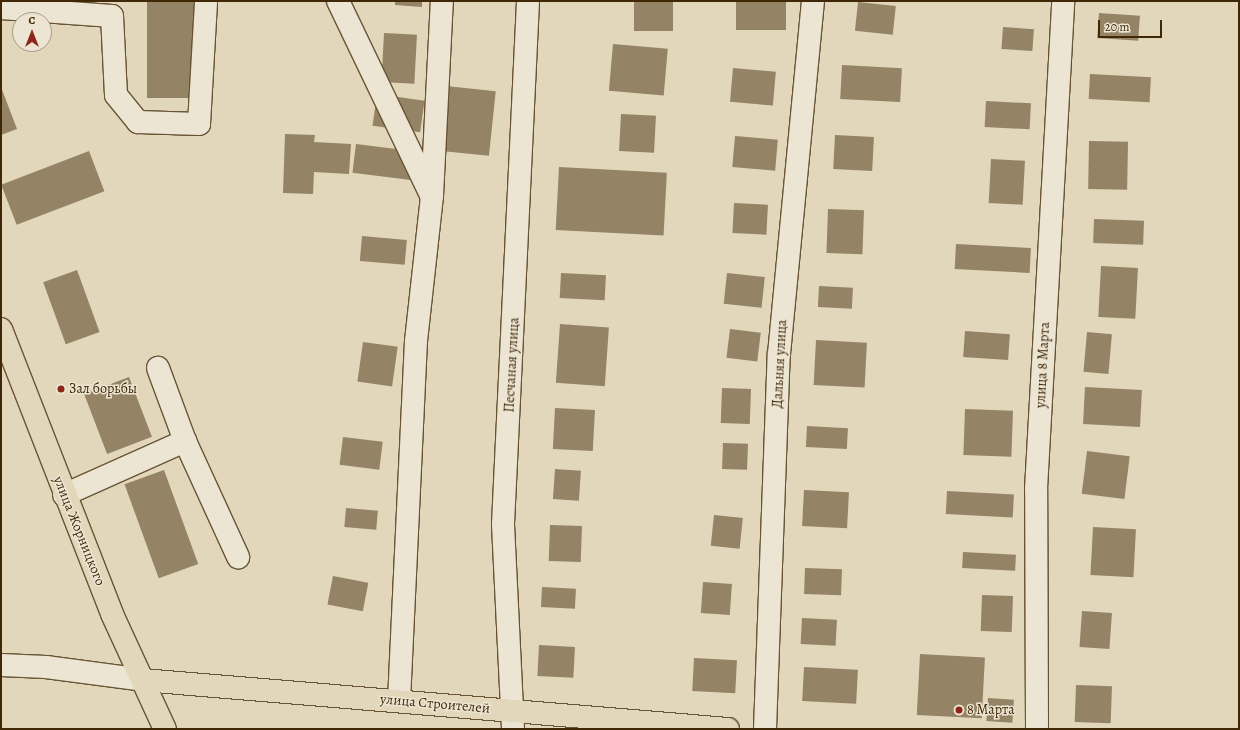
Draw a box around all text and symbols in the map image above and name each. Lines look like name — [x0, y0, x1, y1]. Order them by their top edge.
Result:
north arrow — [12, 12, 52, 52]
scale bar — [1100, 12, 1164, 38]
text: С — [29, 13, 35, 28]
text: 20 m — [1105, 19, 1129, 35]
street label: Песчаная улица — [501, 317, 523, 413]
street label: Дальняя улица — [769, 319, 791, 409]
street label: улица 8 Марта — [1032, 321, 1054, 409]
place label: Зал борьбы — [69, 381, 137, 397]
marker: Зал борьбы — [56, 384, 66, 394]
street label: улица Жорницкого — [49, 474, 109, 588]
street label: улица Строителей — [379, 691, 491, 717]
place label: 8 Марта — [967, 702, 1015, 718]
marker: 8 Марта — [954, 705, 964, 715]

